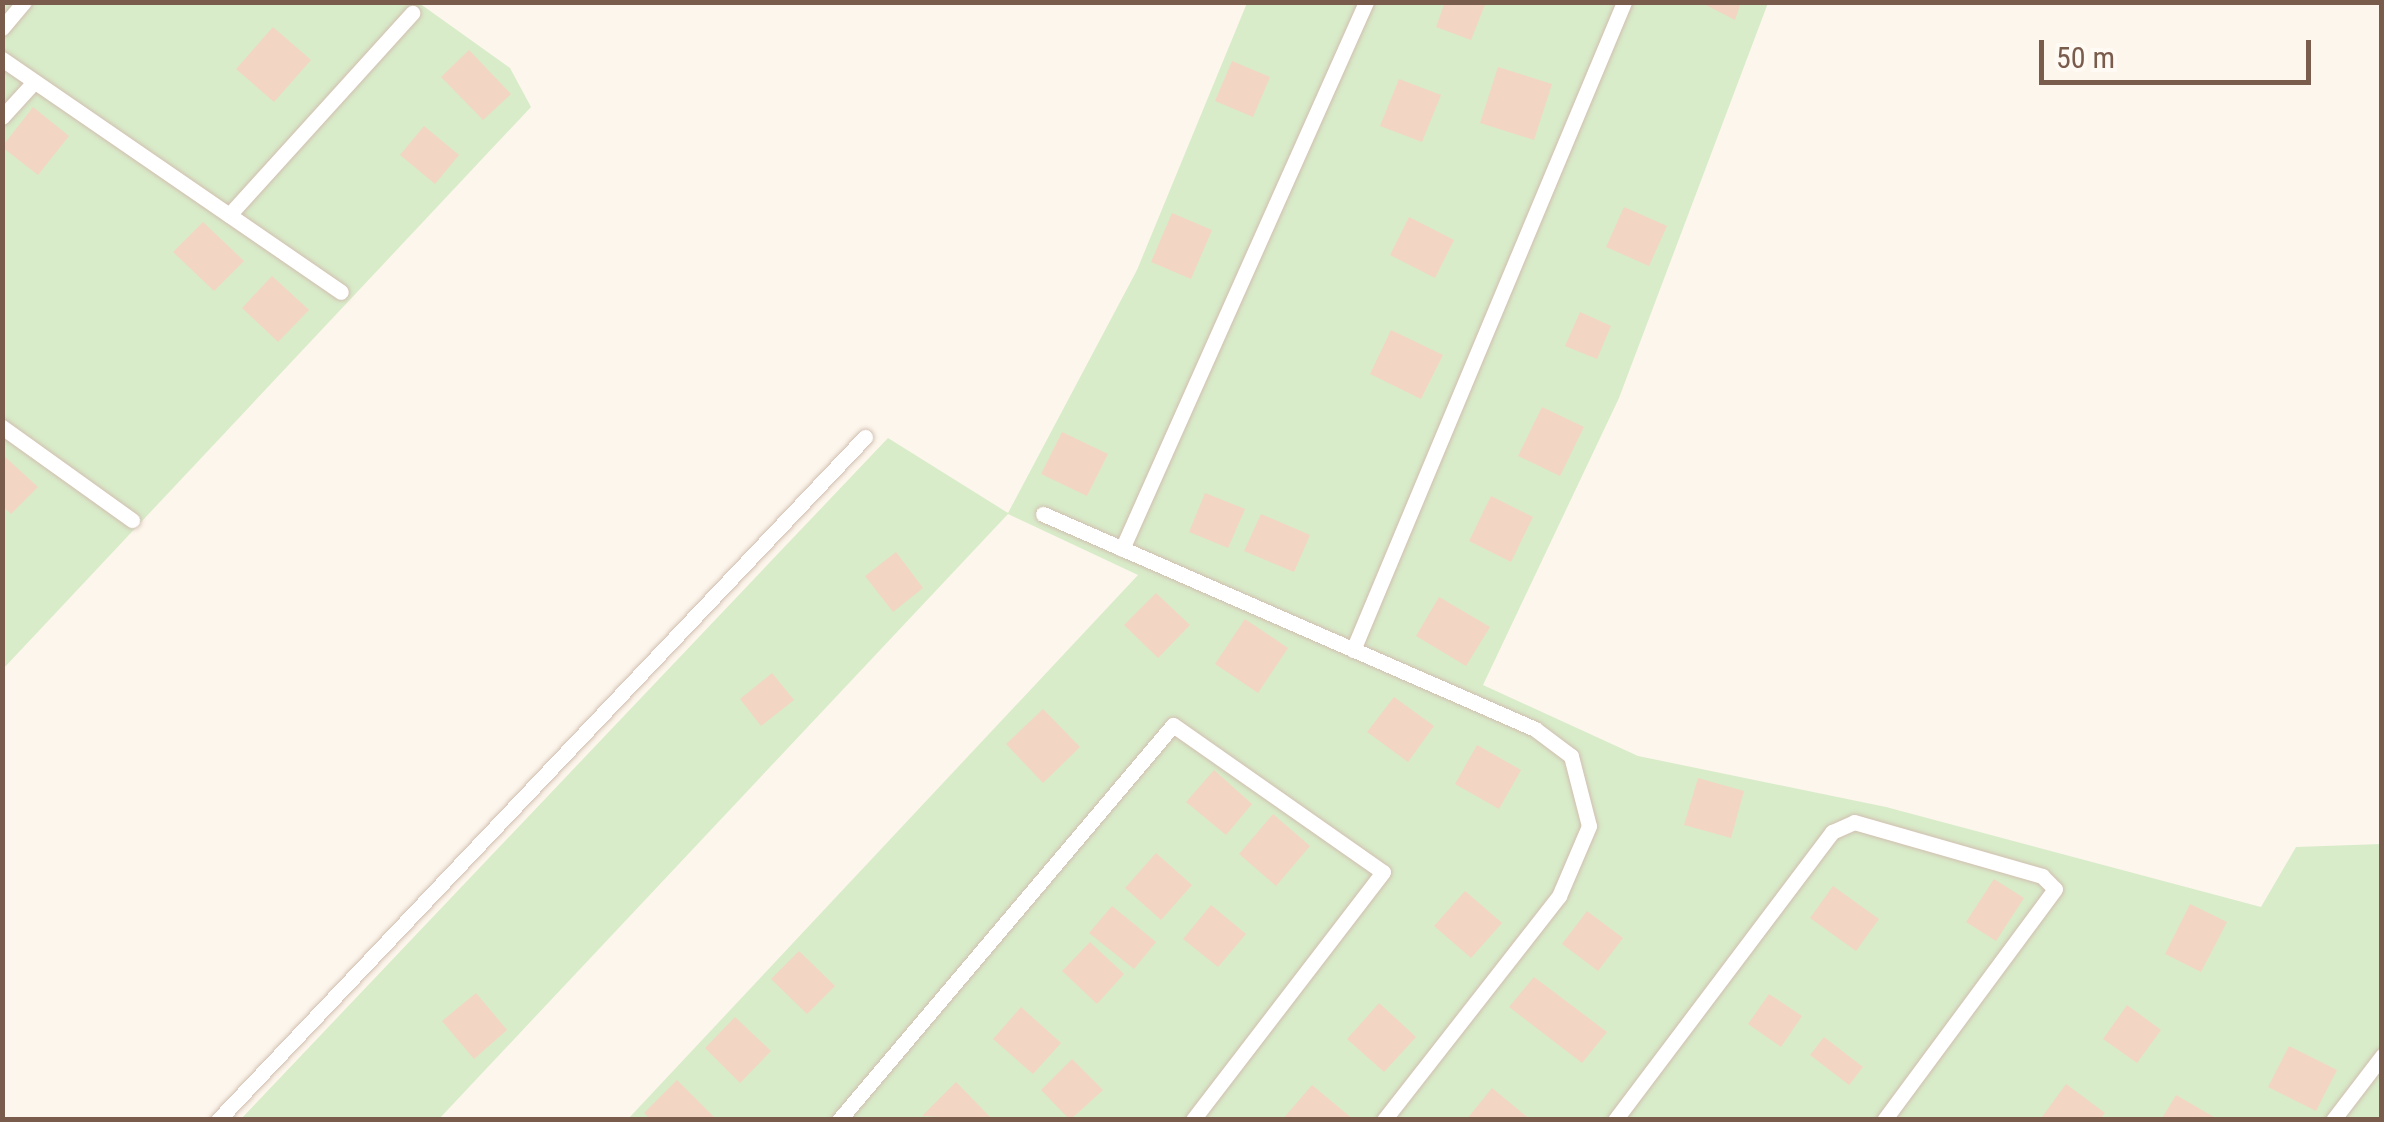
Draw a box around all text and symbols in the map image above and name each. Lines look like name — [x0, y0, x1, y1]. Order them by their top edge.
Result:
scale bar — [2044, 20, 2316, 82]
text: 50 m — [2056, 40, 2115, 75]

